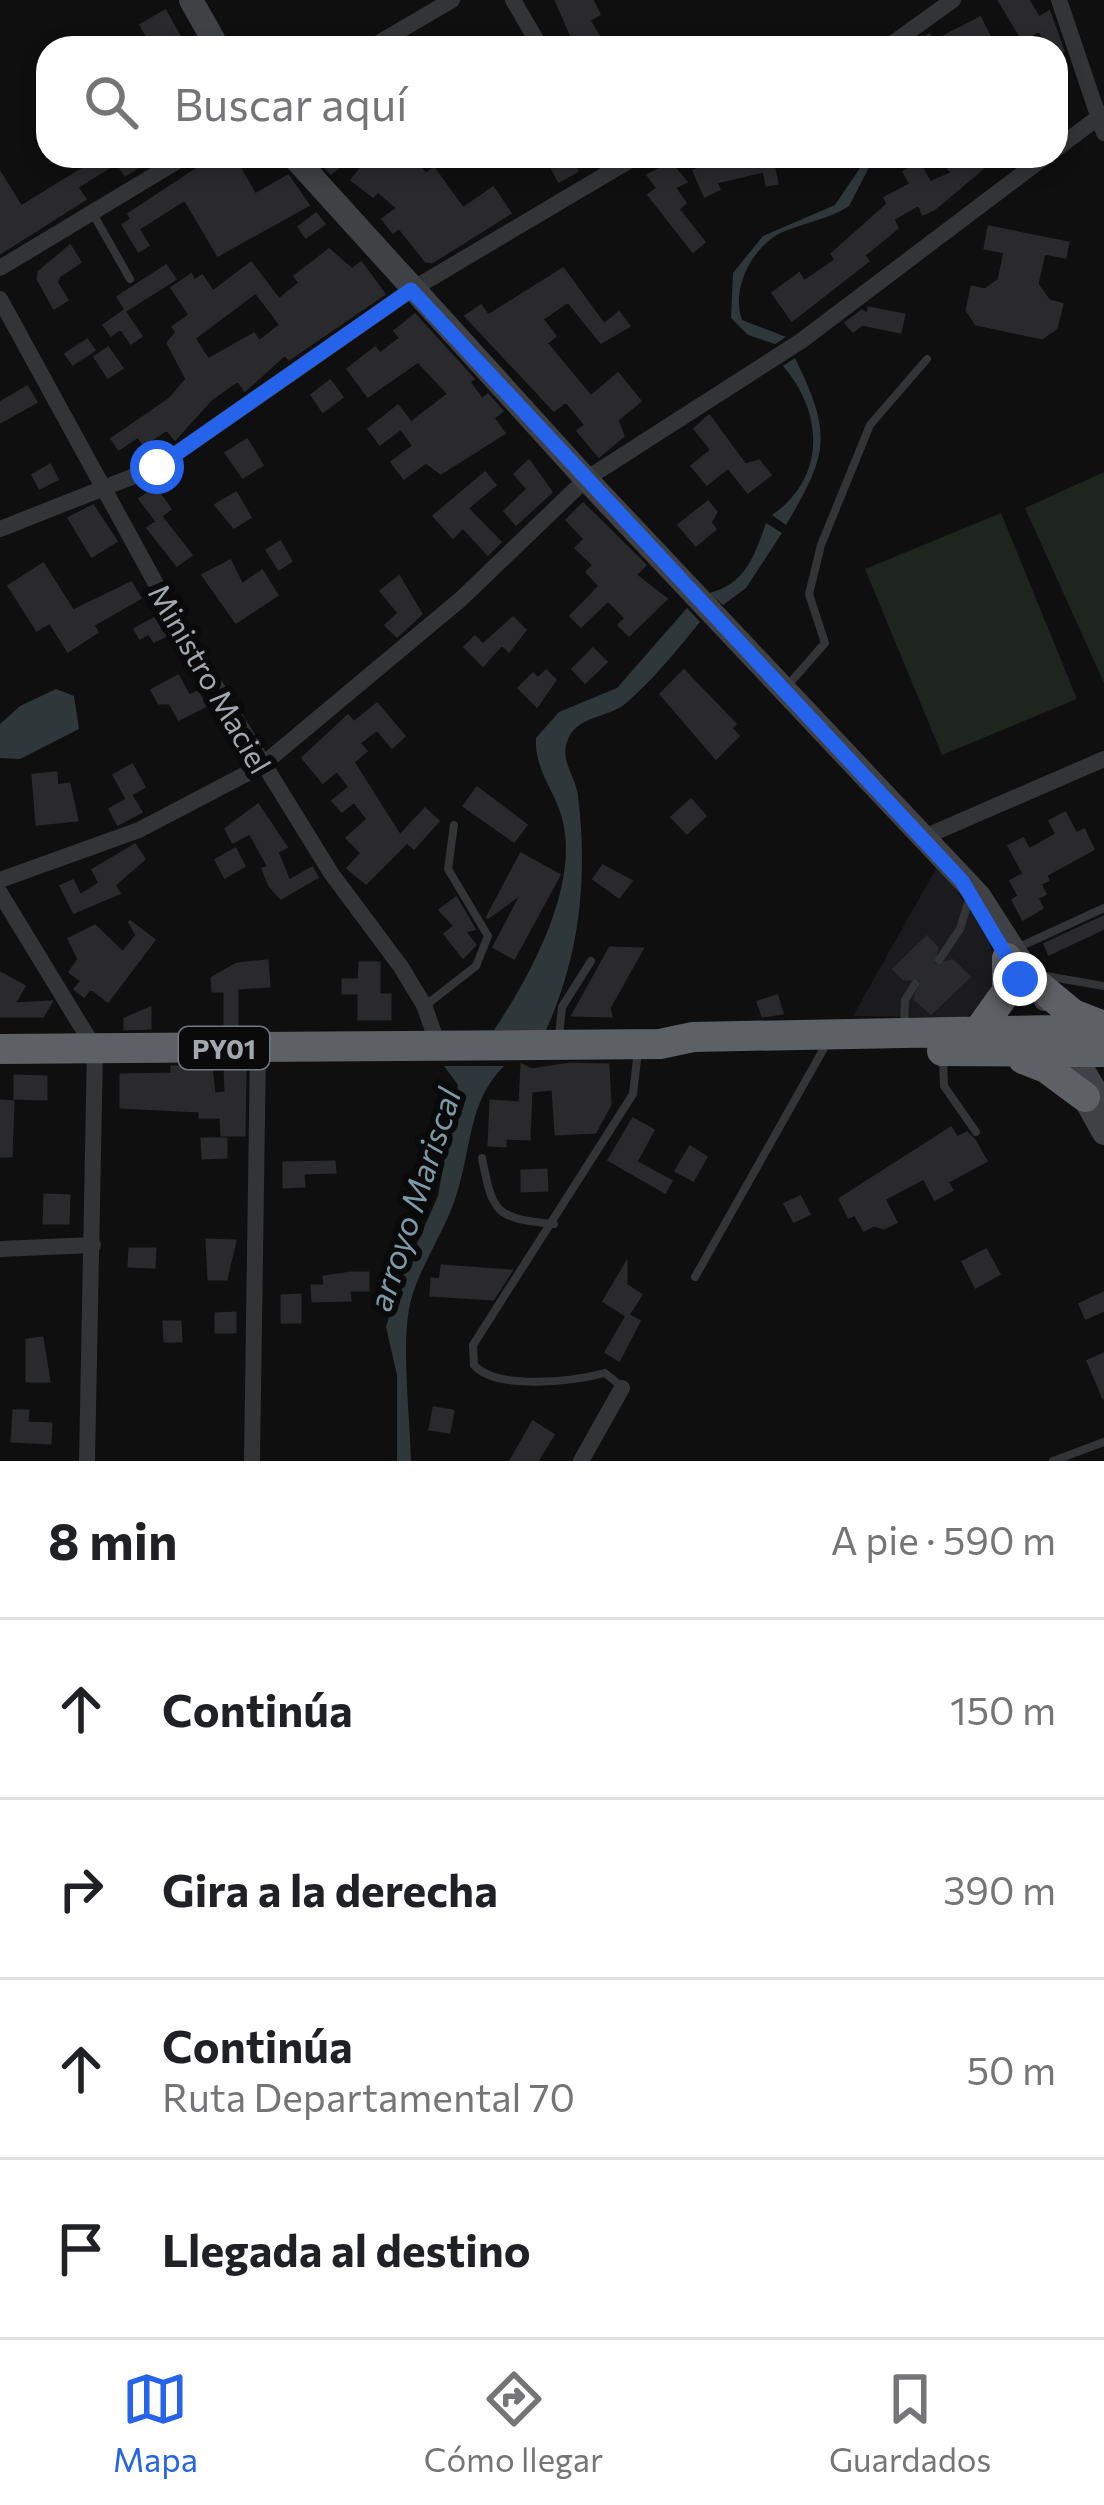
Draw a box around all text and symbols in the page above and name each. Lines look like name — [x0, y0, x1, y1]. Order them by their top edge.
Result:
search box — [36, 36, 1068, 168]
icon: search — [78, 69, 144, 135]
text: Buscar aquí — [174, 75, 408, 130]
route start — [130, 440, 184, 494]
street label: Ministro Maciel — [142, 577, 280, 779]
route end — [993, 952, 1047, 1006]
road number: PY01 — [179, 1027, 269, 1069]
water label: arroyo Mariscal — [358, 1082, 468, 1315]
text: 8 min — [48, 1508, 178, 1571]
text: A pie · 590 m — [831, 1515, 1056, 1563]
icon: ahead — [48, 1676, 114, 1742]
text: Continúa — [162, 1681, 353, 1736]
text: 150 m — [950, 1685, 1056, 1733]
icon: right — [48, 1856, 114, 1922]
text: Gira a la derecha — [162, 1861, 498, 1916]
text: 390 m — [943, 1865, 1056, 1913]
text: Continúa — [162, 2017, 353, 2072]
icon: ahead — [48, 2036, 114, 2102]
text: 50 m — [967, 2045, 1056, 2093]
text: Ruta Departamental 70 — [162, 2072, 575, 2120]
icon: arrive — [48, 2216, 114, 2282]
text: Llegada al destino — [162, 2221, 531, 2276]
tab: Mapa — [113, 2366, 198, 2479]
tab: Cómo llegar — [424, 2366, 603, 2479]
tab: Guardados — [829, 2366, 991, 2479]

